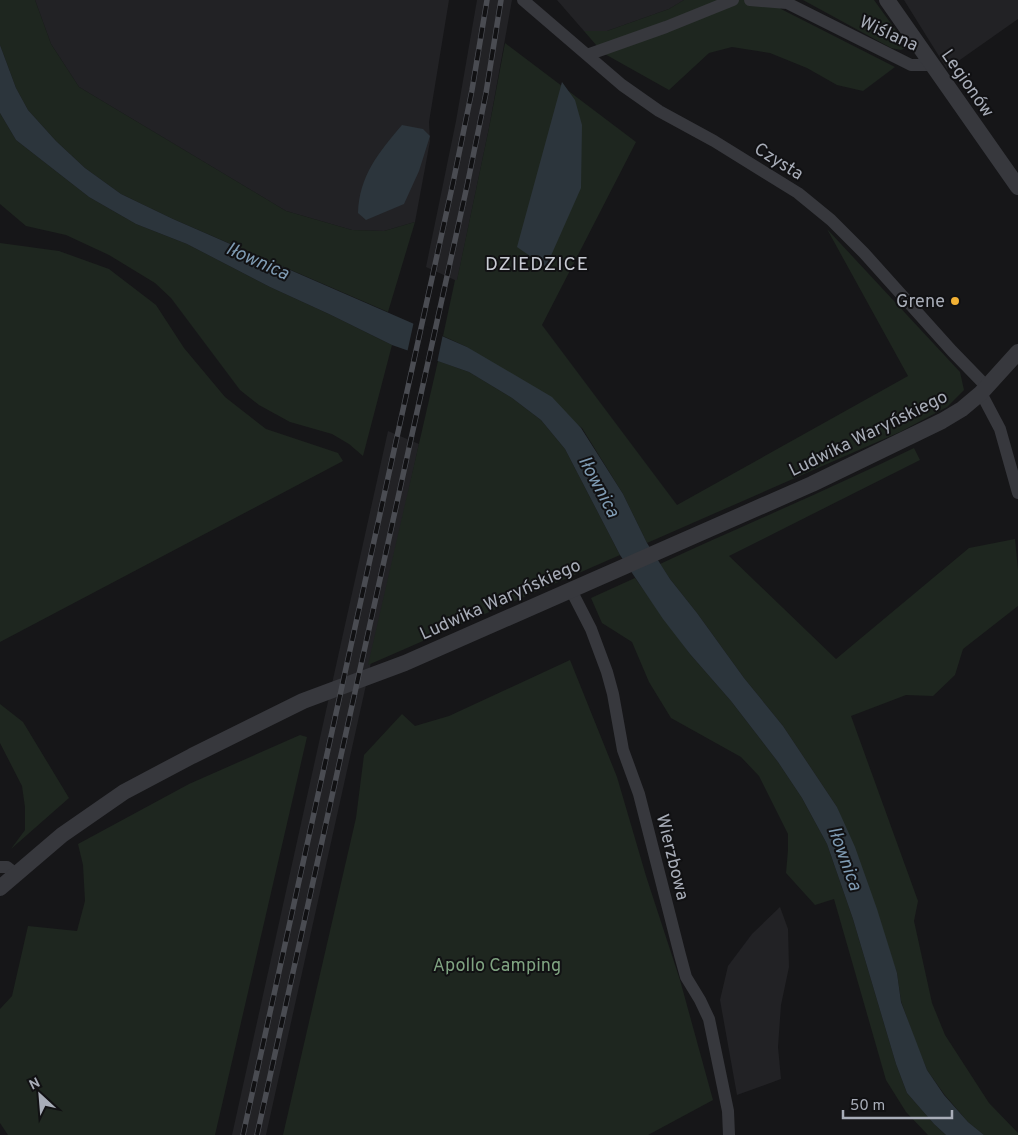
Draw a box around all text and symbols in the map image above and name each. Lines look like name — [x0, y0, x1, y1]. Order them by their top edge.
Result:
street label: Wiślana — [855, 11, 922, 58]
street label: Legionów — [935, 45, 999, 123]
street label: Czysta — [749, 138, 807, 186]
water label: Iłownica — [222, 237, 293, 286]
district label: DZIEDZICE — [485, 253, 589, 277]
place label: Grene — [896, 291, 945, 314]
marker: Grene — [949, 295, 961, 307]
street label: Ludwika Waryńskiego — [785, 386, 952, 483]
water label: Iłownica — [572, 452, 625, 522]
street label: Ludwika Waryńskiego — [416, 554, 585, 646]
street label: Wierzbowa — [650, 812, 693, 903]
water label: Iłownica — [821, 823, 867, 894]
park label: Apollo Camping — [433, 955, 561, 978]
north arrow — [15, 1070, 65, 1120]
text: N — [27, 1075, 43, 1095]
scale bar — [843, 1088, 952, 1120]
text: 50 m — [850, 1097, 885, 1116]

